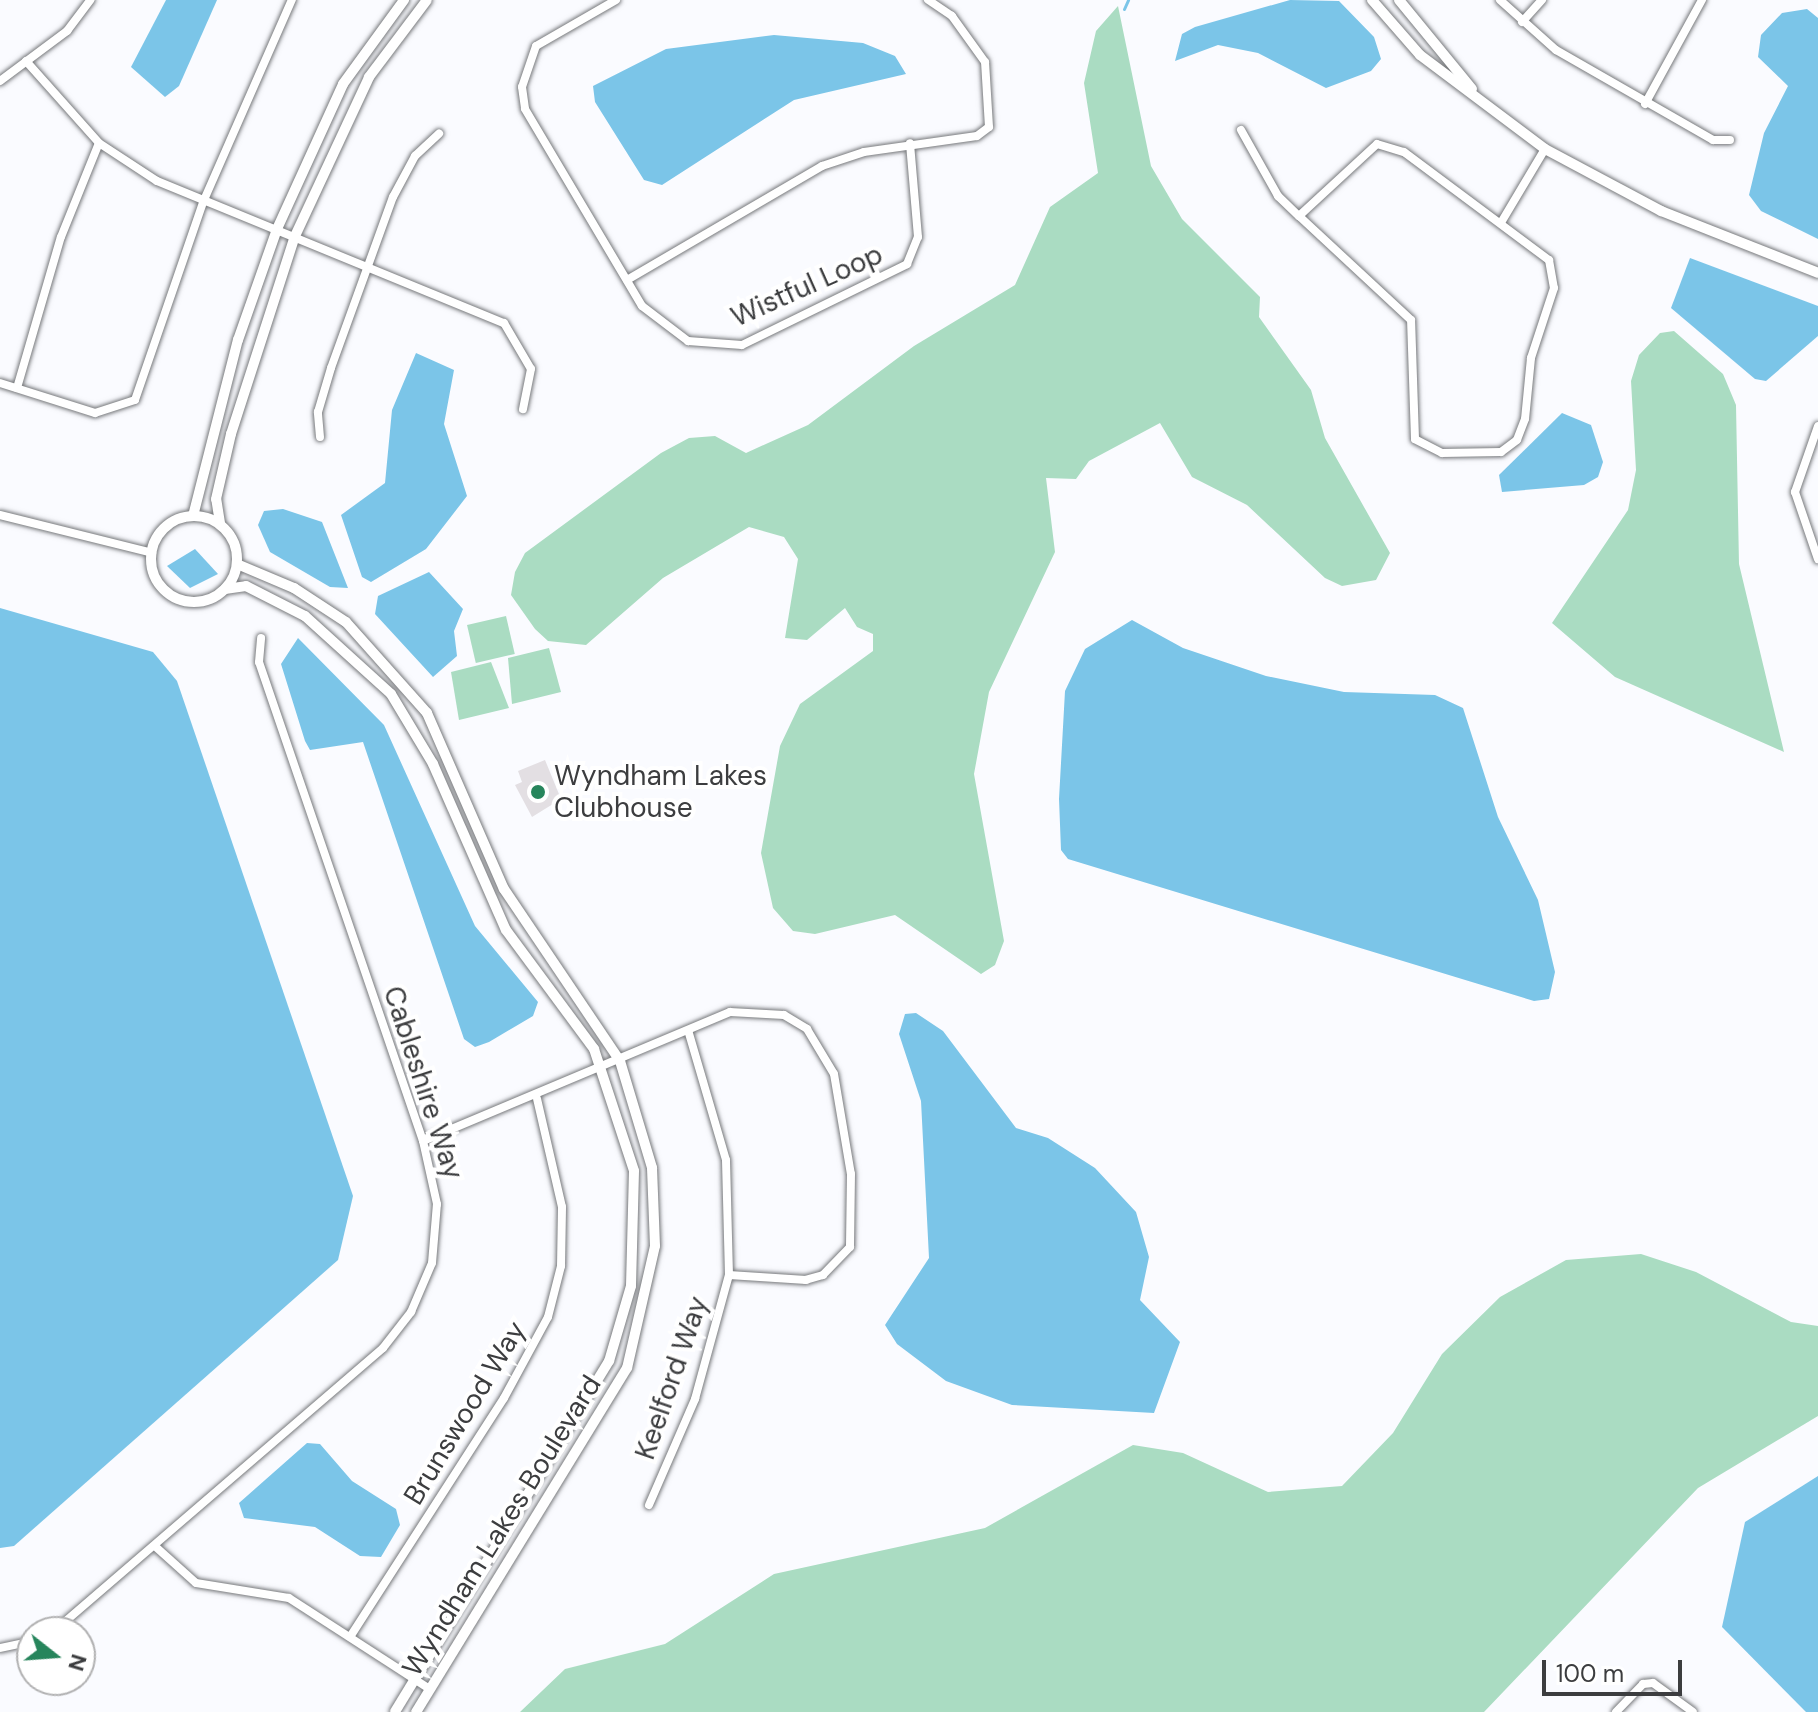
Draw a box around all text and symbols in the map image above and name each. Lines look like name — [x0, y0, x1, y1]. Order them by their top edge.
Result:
street label: Wistful Loop — [726, 238, 888, 334]
place label: Wyndham Lakes Clubhouse — [554, 759, 767, 825]
marker: Wyndham Lakes Clubhouse — [529, 783, 547, 801]
street label: Cableshire Way — [376, 982, 470, 1184]
street label: Keelford Way — [628, 1292, 716, 1464]
street label: Brunswood Way — [397, 1315, 533, 1511]
street label: Wyndham Lakes Boulevard — [395, 1369, 609, 1683]
north arrow — [16, 1616, 96, 1696]
scale bar — [1546, 1644, 1686, 1694]
text: N — [61, 1651, 94, 1674]
text: 100 m — [1556, 1658, 1624, 1689]

